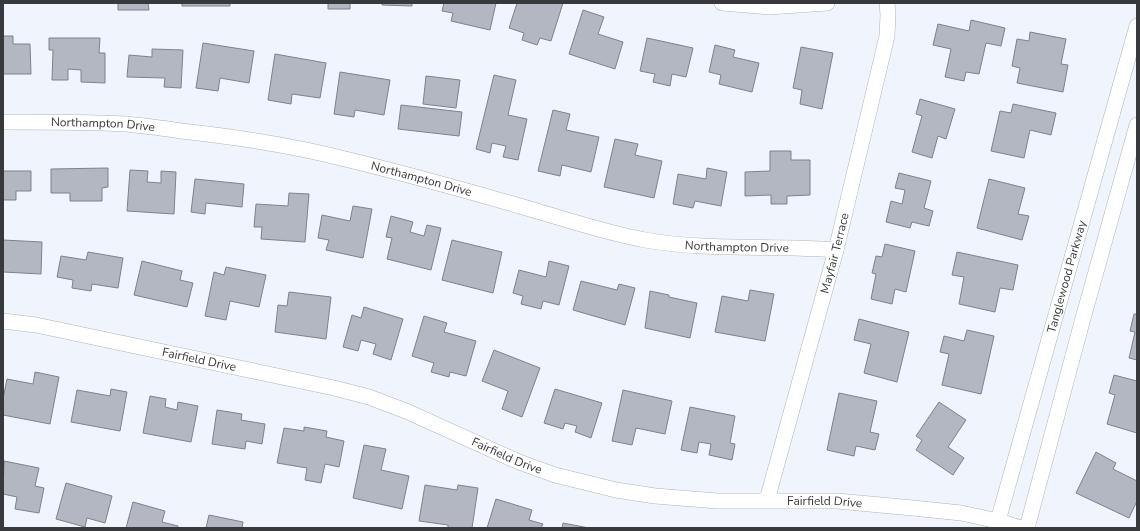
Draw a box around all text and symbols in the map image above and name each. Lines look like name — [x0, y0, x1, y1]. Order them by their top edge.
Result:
street label: Northampton Drive — [51, 114, 156, 135]
street label: Northampton Drive — [369, 158, 474, 200]
street label: Mayfair Terrace — [816, 211, 853, 295]
street label: Tanglewood Parkway — [1043, 218, 1090, 335]
street label: Northampton Drive — [684, 237, 789, 256]
street label: Fairfield Drive — [161, 344, 238, 375]
street label: Fairfield Drive — [469, 434, 544, 478]
street label: Fairfield Drive — [787, 493, 863, 511]

